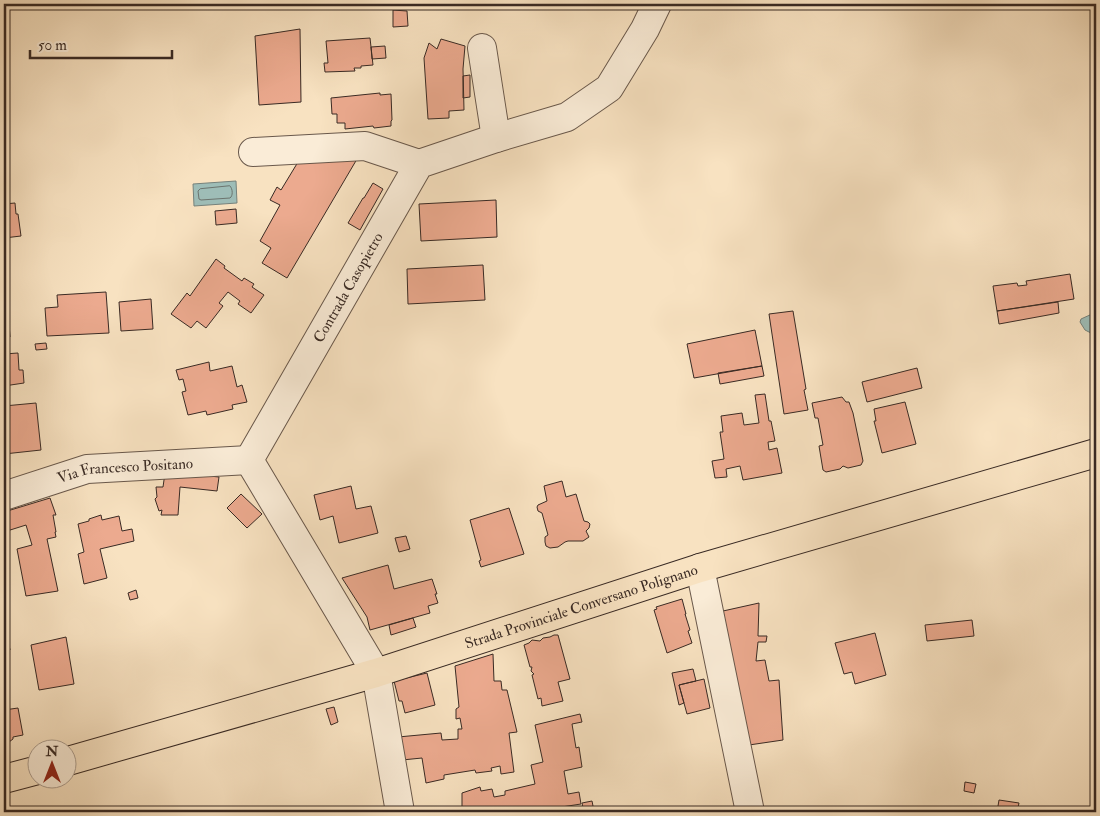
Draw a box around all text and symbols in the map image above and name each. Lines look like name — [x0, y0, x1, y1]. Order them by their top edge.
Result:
scale bar — [30, 28, 172, 60]
text: 50 m — [38, 36, 67, 55]
street label: Contrada Casopietro — [309, 229, 388, 346]
street label: Via Francesco Positano — [55, 454, 194, 488]
street label: Strada Provinciale Conversano Polignano — [462, 560, 700, 654]
north arrow — [28, 738, 78, 788]
text: N — [45, 743, 59, 760]

